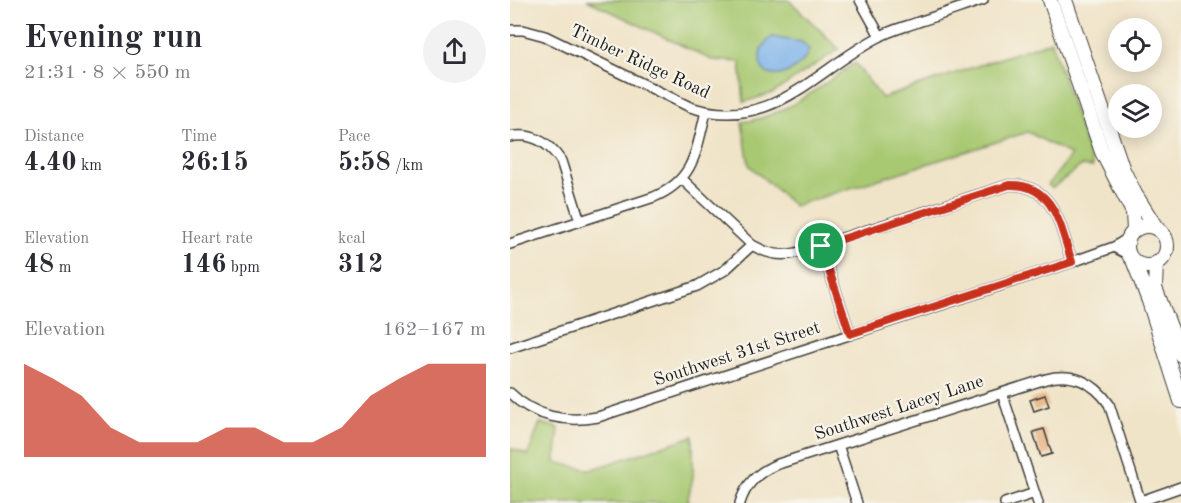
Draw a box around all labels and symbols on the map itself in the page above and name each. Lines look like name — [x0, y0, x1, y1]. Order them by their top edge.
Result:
street label: Timber Ridge Road — [567, 22, 713, 102]
pin — [795, 220, 846, 271]
street label: Southwest 31st Street — [651, 319, 823, 389]
street label: Southwest Lacey Lane — [812, 372, 986, 444]

